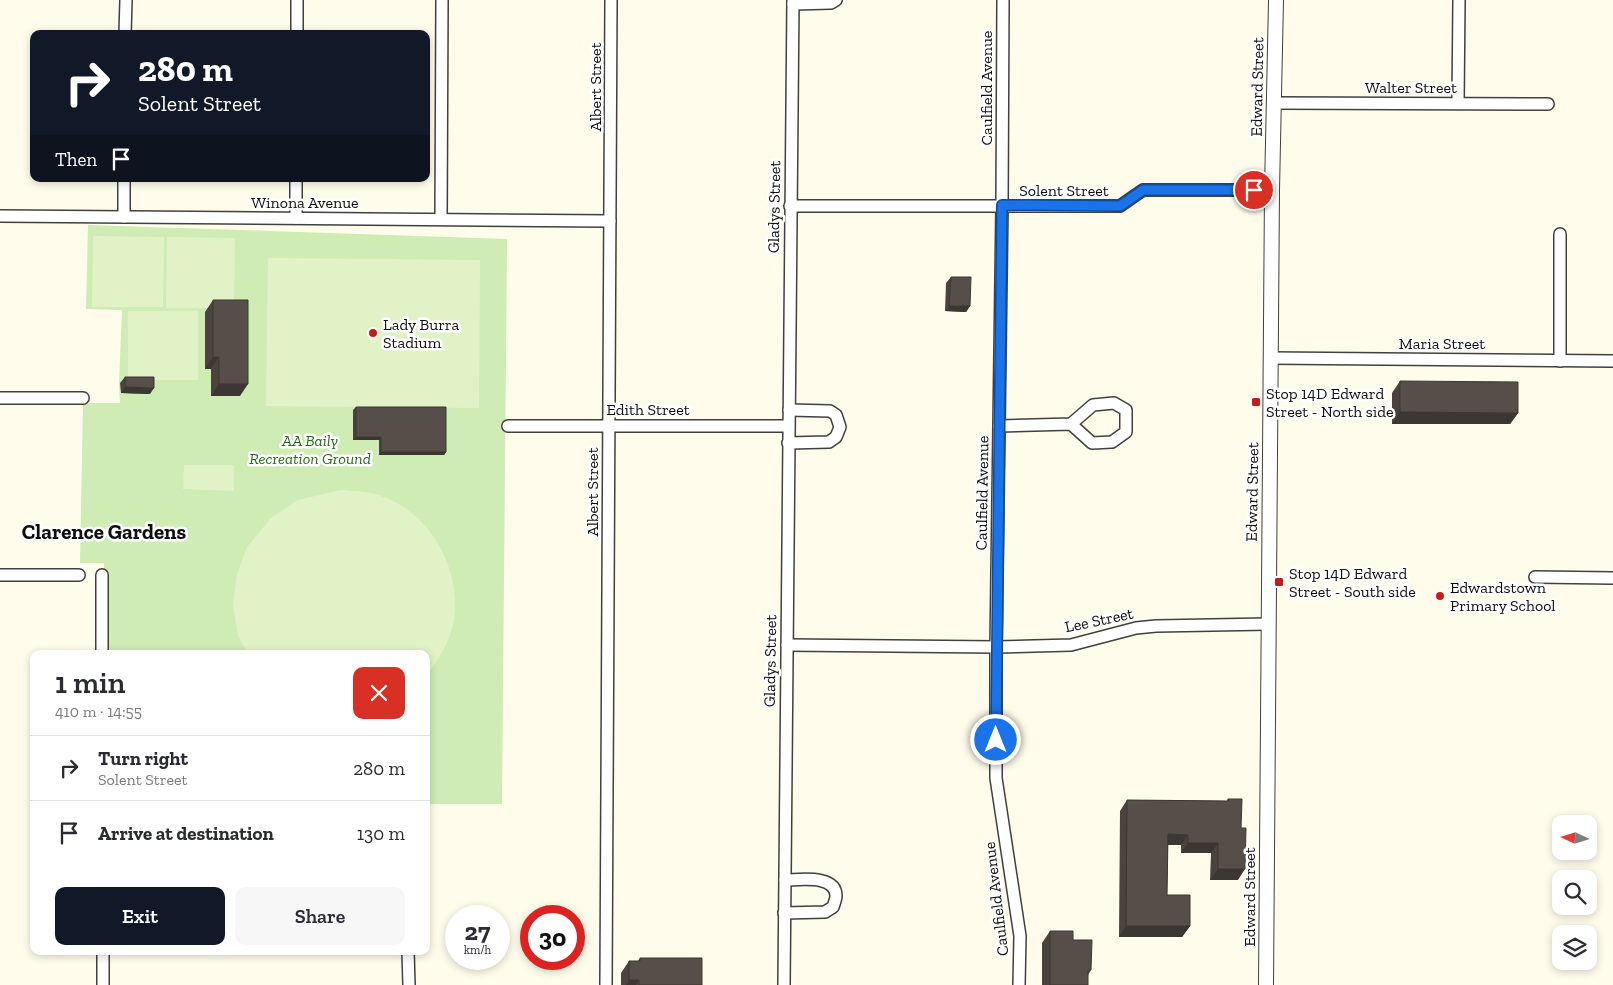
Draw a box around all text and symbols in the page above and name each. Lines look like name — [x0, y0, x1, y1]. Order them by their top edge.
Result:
street label: Caulfield Avenue — [977, 31, 996, 145]
street label: Edward Street — [1247, 37, 1267, 137]
street label: Albert Street — [586, 42, 605, 132]
text: 280 m — [138, 48, 233, 90]
icon: right — [55, 50, 120, 115]
street label: Walter Street — [1365, 78, 1457, 97]
text: Solent Street — [138, 90, 261, 117]
icon: arrive — [107, 145, 135, 173]
text: Then — [55, 148, 97, 171]
street label: Gladys Street — [764, 161, 784, 253]
pin — [1233, 169, 1275, 211]
icon: arrive — [1240, 176, 1268, 204]
street label: Solent Street — [1019, 181, 1109, 200]
street label: Winona Avenue — [251, 193, 359, 212]
place label: Lady Burra Stadium — [383, 315, 460, 352]
marker: Lady Burra Stadium — [367, 327, 379, 339]
street label: Maria Street — [1399, 334, 1485, 353]
place label: Stop 14D Edward Street - North side — [1266, 384, 1394, 421]
marker: Stop 14D Edward Street - North side — [1250, 396, 1262, 408]
street label: Edith Street — [606, 400, 690, 419]
park label: AA Baily Recreation Ground — [249, 431, 371, 468]
street label: Caulfield Avenue — [971, 435, 993, 551]
street label: Edward Street — [1242, 442, 1262, 542]
street label: Albert Street — [583, 447, 602, 537]
district label: Clarence Gardens — [22, 519, 187, 544]
place label: Stop 14D Edward Street - South side — [1289, 564, 1416, 601]
marker: Stop 14D Edward Street - South side — [1273, 576, 1285, 588]
place label: Edwardstown Primary School — [1450, 578, 1556, 615]
marker: Edwardstown Primary School — [1434, 590, 1446, 602]
street label: Lee Street — [1063, 603, 1135, 637]
street label: Gladys Street — [760, 615, 780, 707]
text: 1 min — [55, 665, 125, 701]
button: close — [353, 667, 405, 719]
text: 410 m · 14:55 — [55, 702, 142, 721]
position arrow — [969, 713, 1021, 765]
text: Turn right — [98, 747, 188, 770]
icon: right — [55, 754, 83, 782]
text: 280 m — [353, 757, 405, 780]
text: Solent Street — [98, 770, 187, 789]
north arrow — [1552, 815, 1598, 860]
map controls — [1552, 815, 1597, 970]
icon: arrive — [55, 819, 83, 847]
text: Arrive at destination — [98, 822, 274, 845]
text: 130 m — [357, 822, 405, 845]
street label: Caulfield Avenue — [980, 841, 1012, 957]
street label: Edward Street — [1240, 847, 1259, 947]
button: search — [1552, 870, 1597, 915]
button: Exit — [55, 887, 225, 945]
button: Share — [235, 887, 405, 945]
speed limit sign: 30 — [520, 905, 585, 970]
text: 27 — [465, 916, 490, 946]
button: layers — [1552, 925, 1597, 970]
text: km/h — [464, 943, 491, 957]

